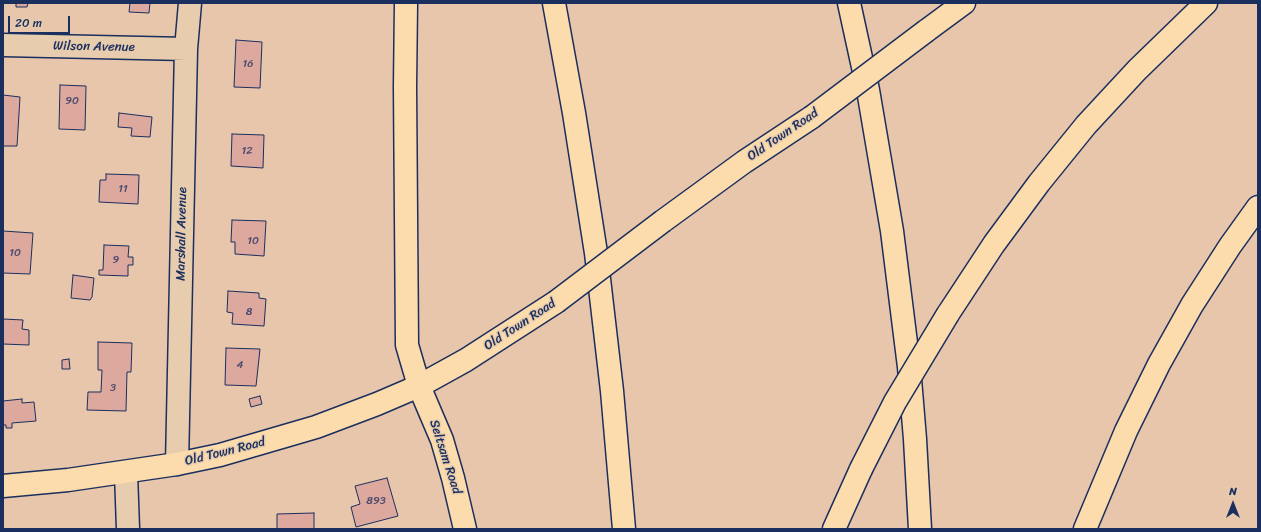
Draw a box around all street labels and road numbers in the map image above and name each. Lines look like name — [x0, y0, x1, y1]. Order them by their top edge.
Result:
street label: Wilson Avenue — [53, 38, 135, 56]
street label: Old Town Road — [745, 106, 821, 164]
street label: Marshall Avenue — [173, 187, 191, 281]
street label: Old Town Road — [481, 296, 559, 354]
street label: Seltsam Road — [426, 418, 464, 496]
street label: Old Town Road — [183, 434, 267, 470]

